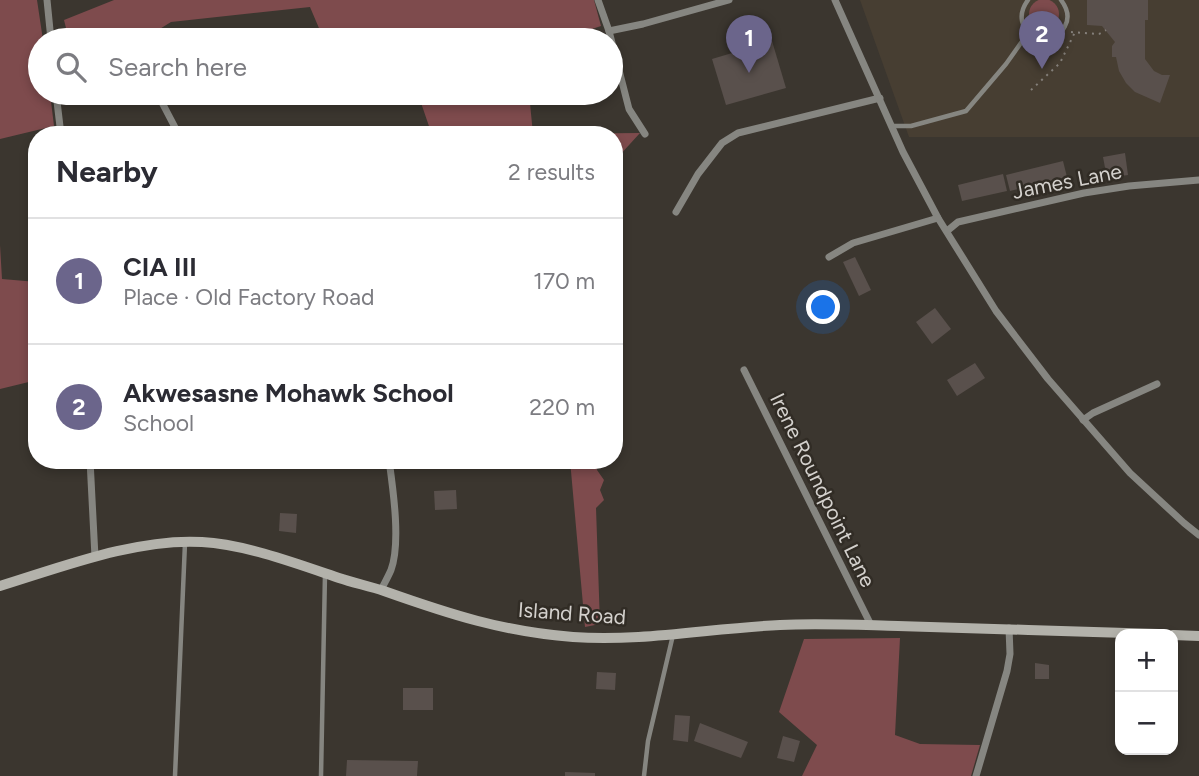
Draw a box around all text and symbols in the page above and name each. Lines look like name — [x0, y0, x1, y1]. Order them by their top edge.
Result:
pin: 2 — [1019, 11, 1065, 69]
pin: 1 — [726, 15, 772, 73]
search box — [28, 28, 623, 105]
icon: search — [52, 48, 90, 86]
text: Search here — [108, 51, 247, 83]
text: Nearby — [56, 153, 158, 190]
text: 2 results — [508, 158, 595, 186]
street label: James Lane — [1010, 158, 1124, 204]
text: CIA III — [123, 251, 197, 283]
text: 1 — [74, 267, 84, 295]
text: 170 m — [533, 267, 595, 295]
text: Place · Old Factory Road — [123, 283, 374, 311]
your location — [806, 290, 840, 324]
text: Akwesasne Mohawk School — [123, 377, 454, 409]
street label: Irene Roundpoint Lane — [765, 389, 881, 591]
text: 2 — [72, 393, 86, 421]
text: 220 m — [529, 393, 595, 421]
text: School — [123, 409, 194, 437]
street label: Island Road — [517, 597, 627, 629]
map controls — [1115, 629, 1178, 755]
button: + — [1115, 629, 1178, 692]
button: − — [1115, 692, 1178, 755]

